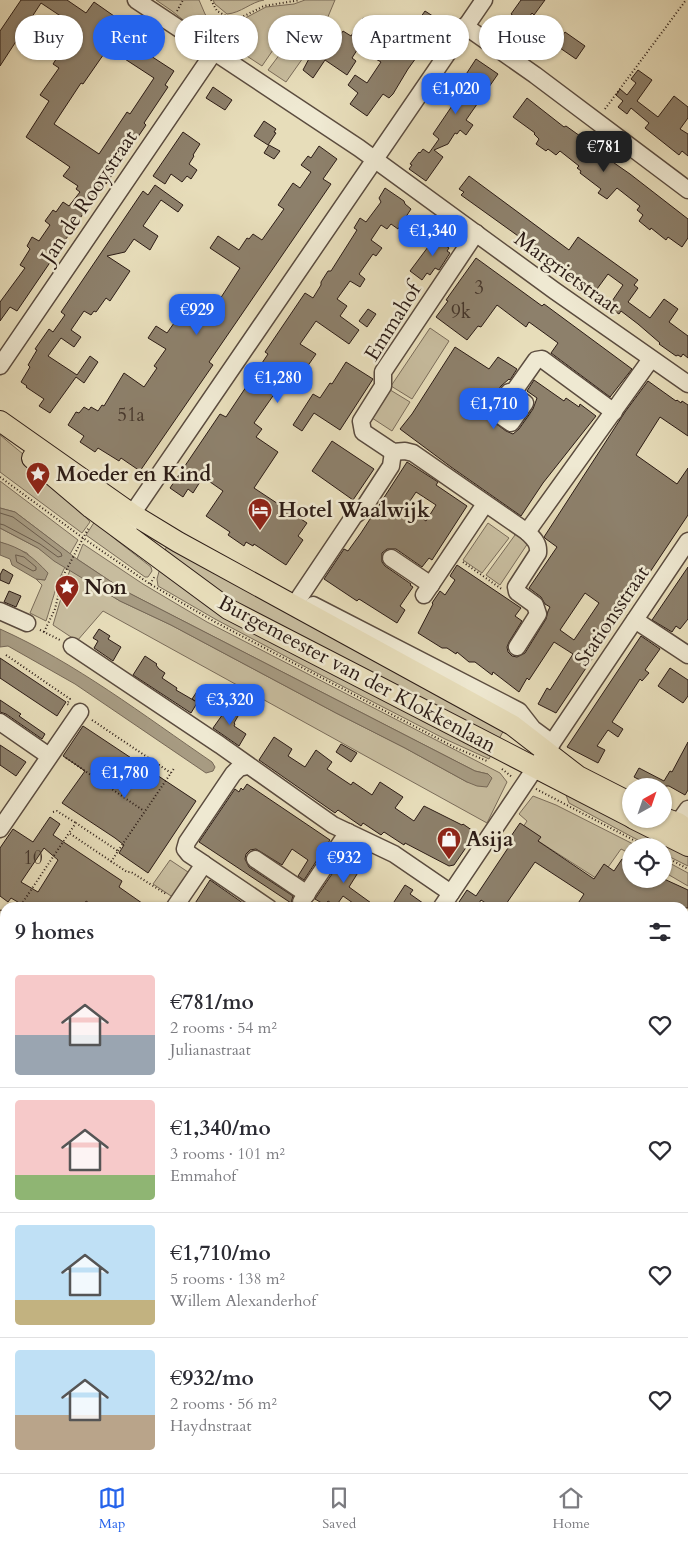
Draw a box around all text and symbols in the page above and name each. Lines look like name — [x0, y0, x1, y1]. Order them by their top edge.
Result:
chip: Buy — [15, 15, 83, 60]
chip: Rent — [93, 15, 165, 60]
chip: Filters — [175, 15, 258, 60]
chip: New — [268, 15, 342, 60]
chip: Apartment — [352, 15, 469, 60]
chip: House — [479, 15, 564, 60]
pin: €1,020 — [415, 72, 497, 115]
text: €1,020 — [433, 78, 480, 100]
street label: Jan de Rooystraat — [32, 125, 144, 272]
pin: €781 — [574, 130, 634, 173]
text: €781 — [587, 136, 621, 158]
pin: €1,340 — [392, 214, 474, 257]
text: €1,340 — [410, 220, 457, 242]
street label: Margrietstraat — [508, 225, 626, 321]
street label: Emmahof — [358, 274, 430, 367]
house number: 3 — [474, 275, 484, 301]
pin: €929 — [167, 294, 227, 336]
text: €929 — [180, 299, 214, 321]
house number: 9k — [451, 299, 472, 325]
pin: €1,280 — [237, 362, 319, 404]
text: €1,280 — [255, 367, 302, 389]
pin: €1,710 — [453, 388, 535, 430]
text: €1,710 — [471, 393, 518, 415]
house number: 51a — [117, 402, 145, 428]
place label: Moeder en Kind — [56, 460, 211, 489]
place icon: Moeder en Kind — [25, 461, 51, 495]
place label: Hotel Waalwijk — [278, 496, 430, 525]
hotel icon: Hotel Waalwijk — [247, 497, 273, 531]
street label: Stationsstraat — [568, 560, 656, 672]
place label: Non — [84, 573, 128, 602]
place icon: Non — [54, 574, 80, 608]
street label: Burgemeester van der Klokkenlaan — [213, 588, 501, 760]
pin: €3,320 — [189, 684, 271, 726]
text: €3,320 — [207, 689, 254, 711]
pin: €1,780 — [84, 756, 166, 799]
text: €1,780 — [102, 762, 149, 784]
north arrow — [622, 778, 672, 828]
map controls — [622, 778, 672, 888]
place label: Asija — [466, 825, 514, 854]
shop icon: Asija — [436, 826, 462, 860]
button: locate — [622, 838, 672, 888]
pin: €932 — [314, 842, 374, 884]
house number: 10 — [23, 845, 43, 871]
text: €932 — [327, 847, 361, 869]
text: 9 homes — [15, 918, 94, 947]
icon: filters — [646, 918, 674, 946]
text: €781/mo — [170, 988, 254, 1017]
icon: home — [55, 995, 115, 1055]
icon: heart — [646, 1011, 674, 1039]
text: 2 rooms · 54 m² — [170, 1017, 277, 1039]
text: Julianastraat — [170, 1039, 251, 1061]
text: €1,340/mo — [170, 1114, 271, 1143]
icon: home — [55, 1120, 115, 1180]
icon: heart — [646, 1136, 674, 1164]
text: 3 rooms · 101 m² — [170, 1143, 285, 1165]
text: Emmahof — [170, 1165, 236, 1187]
text: €1,710/mo — [170, 1239, 271, 1268]
icon: home — [55, 1245, 115, 1305]
icon: heart — [646, 1261, 674, 1289]
text: 5 rooms · 138 m² — [170, 1268, 285, 1290]
text: Willem Alexanderhof — [170, 1290, 316, 1312]
text: €932/mo — [170, 1364, 254, 1393]
icon: home — [55, 1370, 115, 1430]
icon: heart — [646, 1386, 674, 1414]
text: 2 rooms · 56 m² — [170, 1393, 277, 1415]
text: Haydnstraat — [170, 1415, 251, 1437]
tab: Map — [98, 1484, 126, 1533]
tab: Saved — [322, 1484, 356, 1533]
tab: Home — [552, 1484, 590, 1533]

